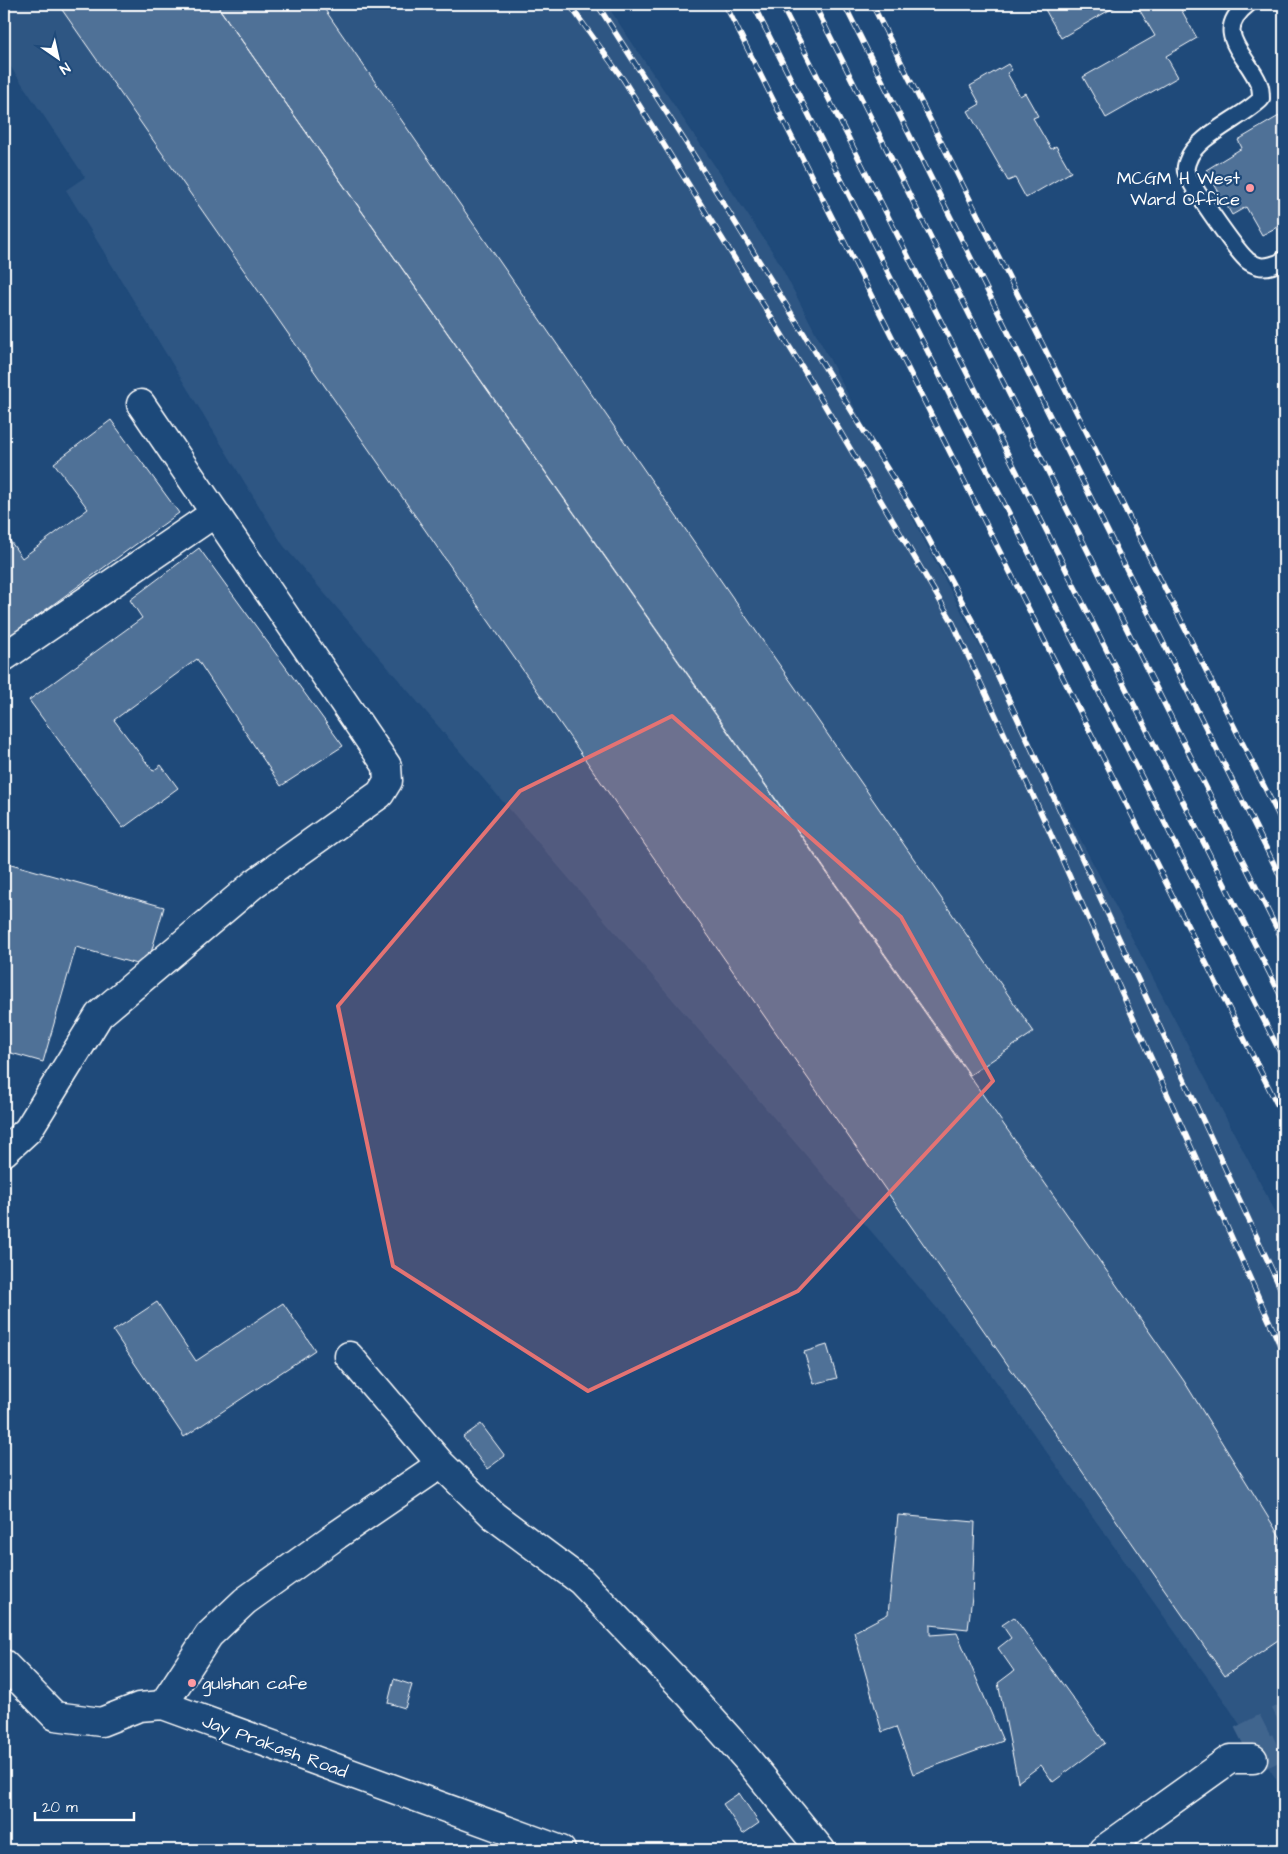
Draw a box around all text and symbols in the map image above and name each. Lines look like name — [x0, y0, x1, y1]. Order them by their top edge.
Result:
north arrow — [32, 32, 82, 82]
text: N — [55, 57, 74, 79]
place label: MCGM H West Ward Office — [1117, 166, 1241, 212]
marker: MCGM H West Ward Office — [1244, 182, 1256, 194]
place label: gulshan cafe — [202, 1671, 308, 1697]
marker: gulshan cafe — [186, 1677, 198, 1689]
street label: Jay Prakash Road — [198, 1709, 351, 1785]
scale bar — [35, 1789, 134, 1821]
text: 20 m — [42, 1797, 78, 1818]

